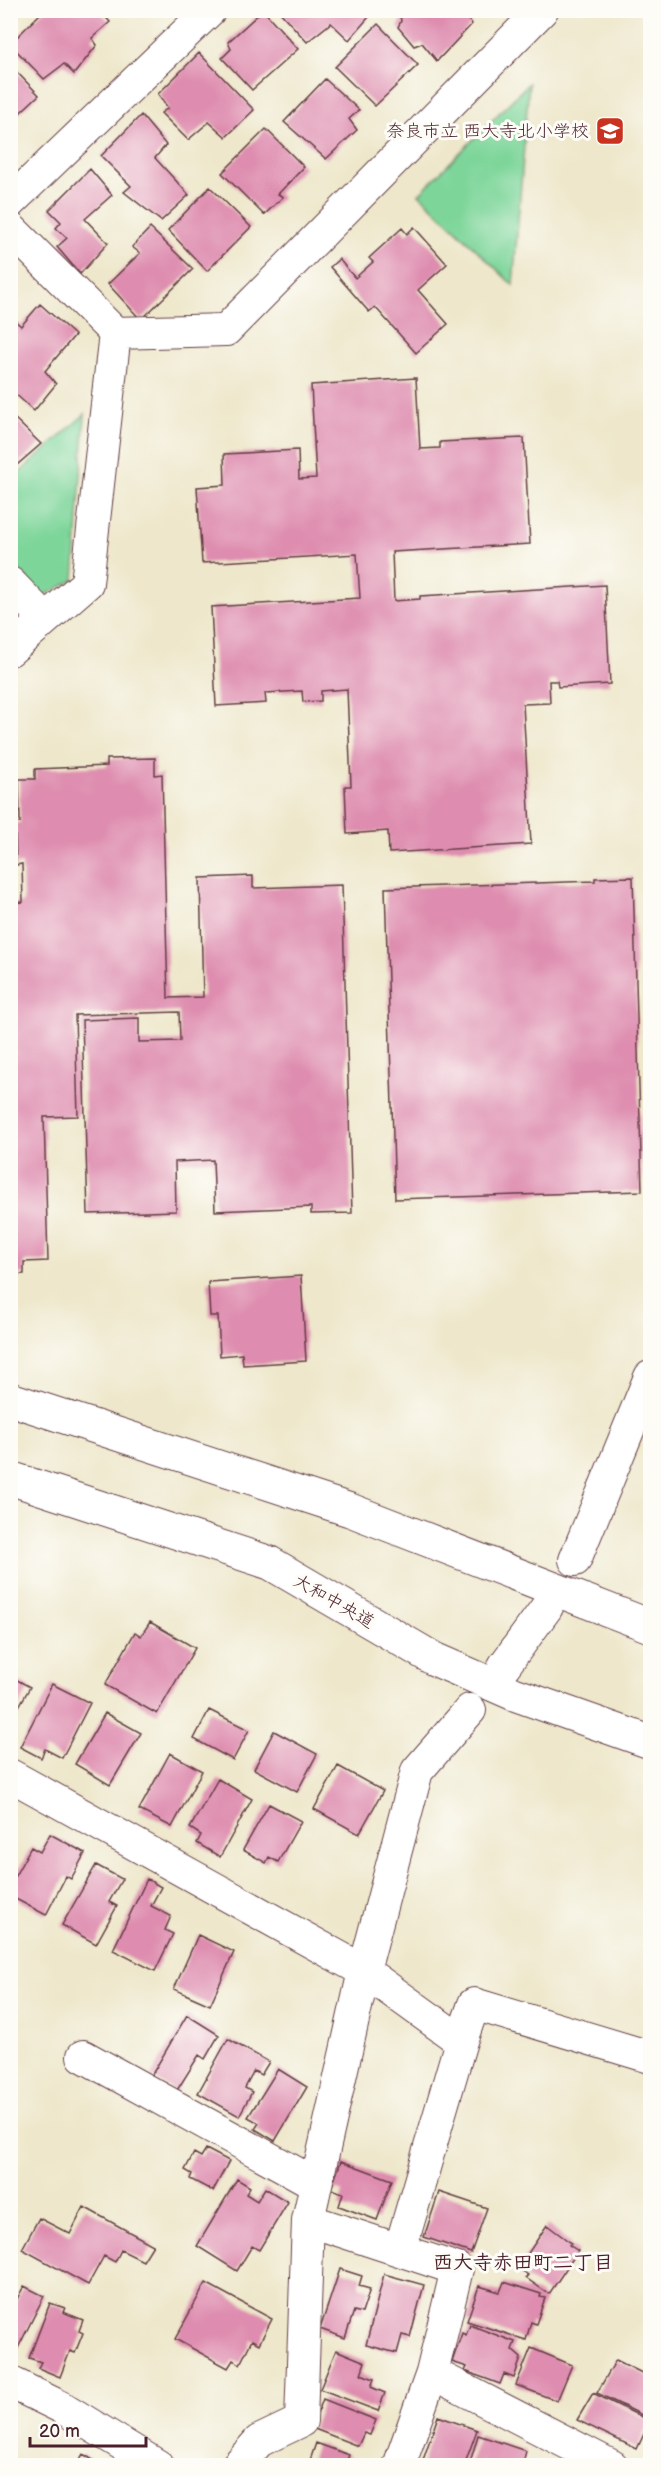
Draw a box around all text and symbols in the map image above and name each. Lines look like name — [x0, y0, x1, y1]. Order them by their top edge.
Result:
school or university icon: 奈良市立 西大寺北小学校 — [594, 115, 626, 147]
place label: 奈良市立 西大寺北小学校 — [386, 121, 589, 142]
street label: 大和中央道 — [290, 1570, 378, 1633]
district label: 西大寺赤田町二丁目 — [433, 2251, 613, 2275]
scale bar — [30, 2410, 146, 2448]
text: 20 m — [39, 2421, 80, 2442]

